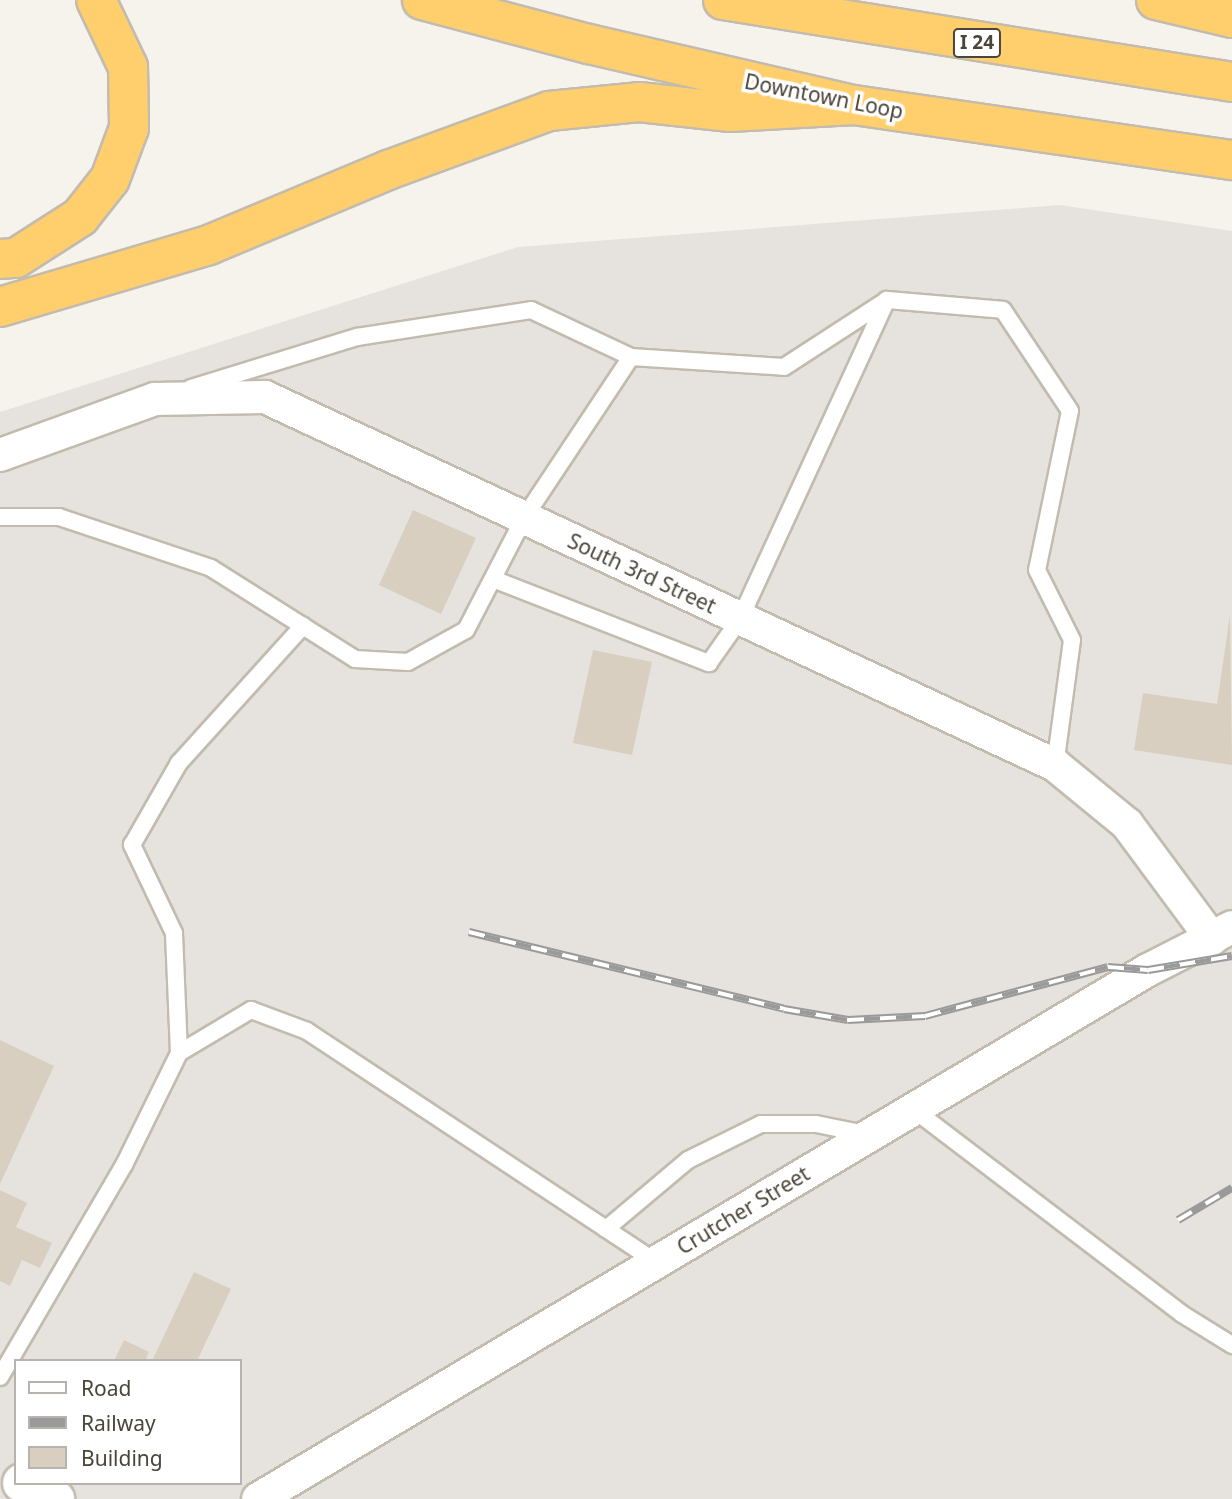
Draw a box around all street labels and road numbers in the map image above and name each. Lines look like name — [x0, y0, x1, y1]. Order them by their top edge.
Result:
road number: I 24 — [953, 28, 1002, 58]
street label: Downtown Loop — [742, 68, 906, 124]
street label: South 3rd Street — [564, 528, 720, 618]
street label: Crutcher Street — [672, 1161, 814, 1259]

